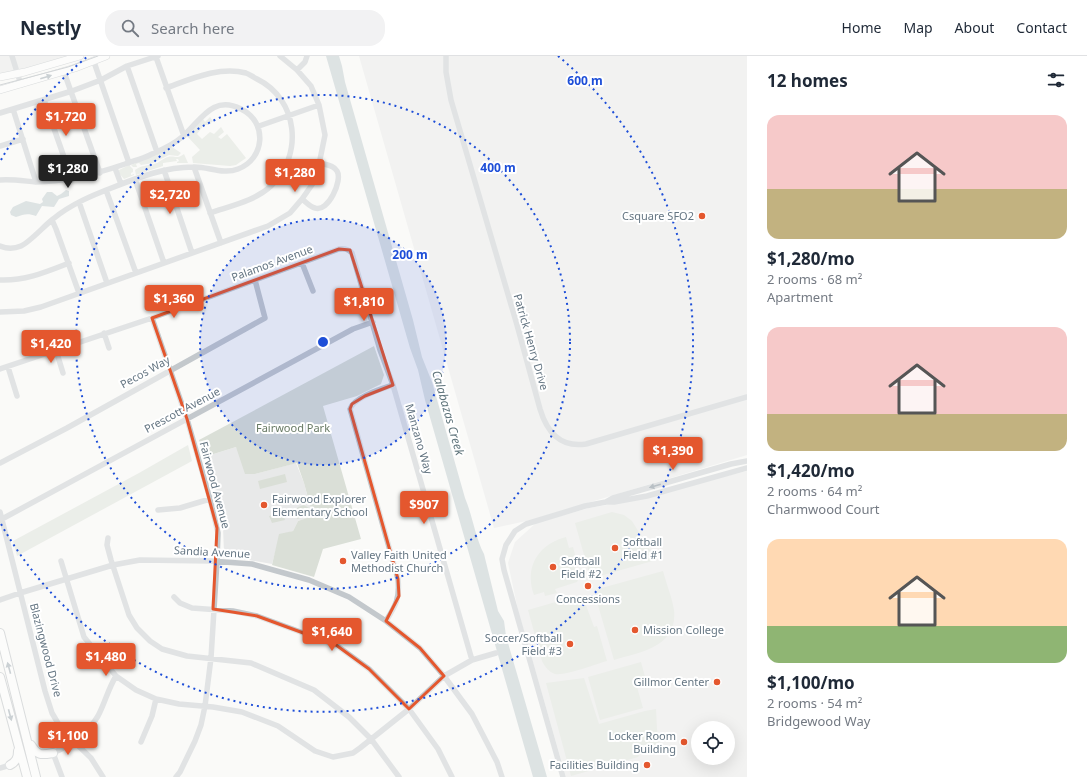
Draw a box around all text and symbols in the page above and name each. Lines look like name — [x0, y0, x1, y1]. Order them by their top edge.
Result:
search box — [105, 10, 385, 46]
text: Nestly — [20, 15, 81, 41]
icon: search — [119, 17, 141, 39]
text: Search here — [151, 18, 235, 38]
text: Home — [842, 18, 881, 37]
text: Map — [903, 18, 933, 37]
text: About — [955, 18, 994, 37]
text: Contact — [1016, 18, 1067, 37]
text: 12 homes — [767, 69, 848, 92]
icon: filters — [1045, 69, 1067, 91]
text: 600 m — [567, 72, 603, 89]
one-way arrow — [40, 74, 52, 80]
pin: $1,720 — [33, 103, 99, 137]
text: $1,720 — [46, 107, 86, 125]
icon: home — [881, 141, 953, 213]
pin: $1,280 — [35, 155, 101, 189]
text: $1,280 — [48, 159, 88, 177]
pin: $1,280 — [262, 159, 328, 193]
text: 400 m — [480, 159, 516, 176]
text: $1,280 — [275, 163, 315, 181]
pin: $2,720 — [137, 181, 203, 215]
text: $2,720 — [150, 185, 190, 203]
place label: Csquare SFO2 — [622, 208, 694, 223]
marker: Csquare SFO2 — [697, 211, 707, 221]
street label: Palamos Avenue — [229, 241, 315, 284]
text: 200 m — [392, 246, 428, 263]
text: $1,280/mo — [767, 247, 855, 270]
text: 2 rooms · 68 m² — [767, 270, 862, 288]
pin: $1,360 — [141, 285, 207, 319]
pin: $1,810 — [331, 288, 397, 322]
text: Apartment — [767, 288, 833, 306]
text: $1,360 — [154, 289, 194, 307]
text: $1,810 — [344, 292, 384, 310]
street label: Patrick Henry Drive — [511, 292, 552, 392]
pin: $1,420 — [18, 330, 84, 364]
text: $1,420 — [31, 334, 71, 352]
centre of rings — [316, 335, 330, 349]
street label: Pecos Way — [117, 352, 173, 391]
icon: home — [881, 353, 953, 425]
water label: Calabazas Creek — [428, 368, 469, 458]
street label: Prescott Avenue — [141, 383, 222, 436]
street label: Manzano Way — [402, 402, 437, 476]
park label: Fairwood Park — [256, 420, 330, 435]
pin: $1,390 — [640, 437, 706, 471]
street label: Fairwood Avenue — [197, 440, 234, 530]
text: $1,390 — [653, 441, 693, 459]
text: $1,420/mo — [767, 459, 855, 482]
text: 2 rooms · 64 m² — [767, 482, 862, 500]
one-way arrow — [649, 483, 661, 489]
place label: Fairwood Explorer Elementary School — [272, 491, 368, 519]
pin: $907 — [400, 491, 448, 525]
text: $907 — [409, 495, 439, 513]
marker: Fairwood Explorer Elementary School — [259, 500, 269, 510]
text: Charmwood Court — [767, 500, 880, 518]
place label: Softball Field #1 — [623, 534, 664, 562]
street label: Sandia Avenue — [174, 542, 250, 561]
marker: Softball Field #1 — [610, 543, 620, 553]
place label: Valley Faith United Methodist Church — [351, 547, 447, 575]
place label: Softball Field #2 — [561, 553, 602, 581]
marker: Valley Faith United Methodist Church — [338, 556, 348, 566]
marker: Softball Field #2 — [548, 562, 558, 572]
icon: home — [881, 565, 953, 637]
marker: Concessions — [583, 581, 593, 591]
place label: Concessions — [556, 591, 620, 606]
street label: Blazingwood Drive — [27, 601, 66, 698]
pin: $1,640 — [299, 618, 365, 652]
text: $1,640 — [312, 622, 352, 640]
place label: Mission College — [643, 622, 724, 637]
marker: Mission College — [630, 625, 640, 635]
place label: Soccer/Softball Field #3 — [485, 630, 562, 658]
marker: Soccer/Softball Field #3 — [565, 639, 575, 649]
pin: $1,480 — [73, 643, 139, 677]
text: $1,480 — [86, 647, 126, 665]
one-way arrow — [6, 662, 12, 675]
text: $1,100/mo — [767, 671, 855, 694]
place label: Gillmor Center — [633, 674, 709, 689]
marker: Gillmor Center — [712, 677, 722, 687]
text: 2 rooms · 54 m² — [767, 694, 862, 712]
one-way arrow — [7, 709, 13, 721]
text: Bridgewood Way — [767, 712, 870, 730]
map controls — [691, 721, 735, 765]
button: locate — [691, 721, 735, 765]
pin: $1,100 — [35, 722, 101, 756]
text: $1,100 — [48, 726, 88, 744]
place label: Locker Room Building — [608, 728, 676, 756]
marker: Locker Room Building — [679, 737, 689, 747]
place label: Facilities Building — [549, 757, 639, 772]
marker: Facilities Building — [642, 760, 652, 770]

